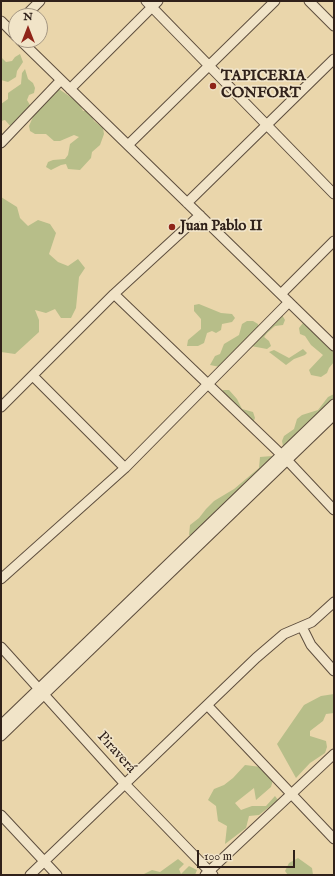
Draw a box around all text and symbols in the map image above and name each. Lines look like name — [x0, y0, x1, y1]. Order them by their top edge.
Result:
north arrow — [8, 8, 48, 48]
text: N — [23, 10, 33, 24]
place label: TAPICERIA CONFORT — [221, 68, 306, 103]
marker: TAPICERIA CONFORT — [208, 81, 218, 91]
place label: Juan Pablo II — [180, 218, 263, 236]
marker: Juan Pablo II — [167, 222, 177, 232]
street label: Piraverá — [93, 728, 139, 778]
scale bar — [199, 842, 297, 868]
text: 100 m — [204, 849, 232, 864]

